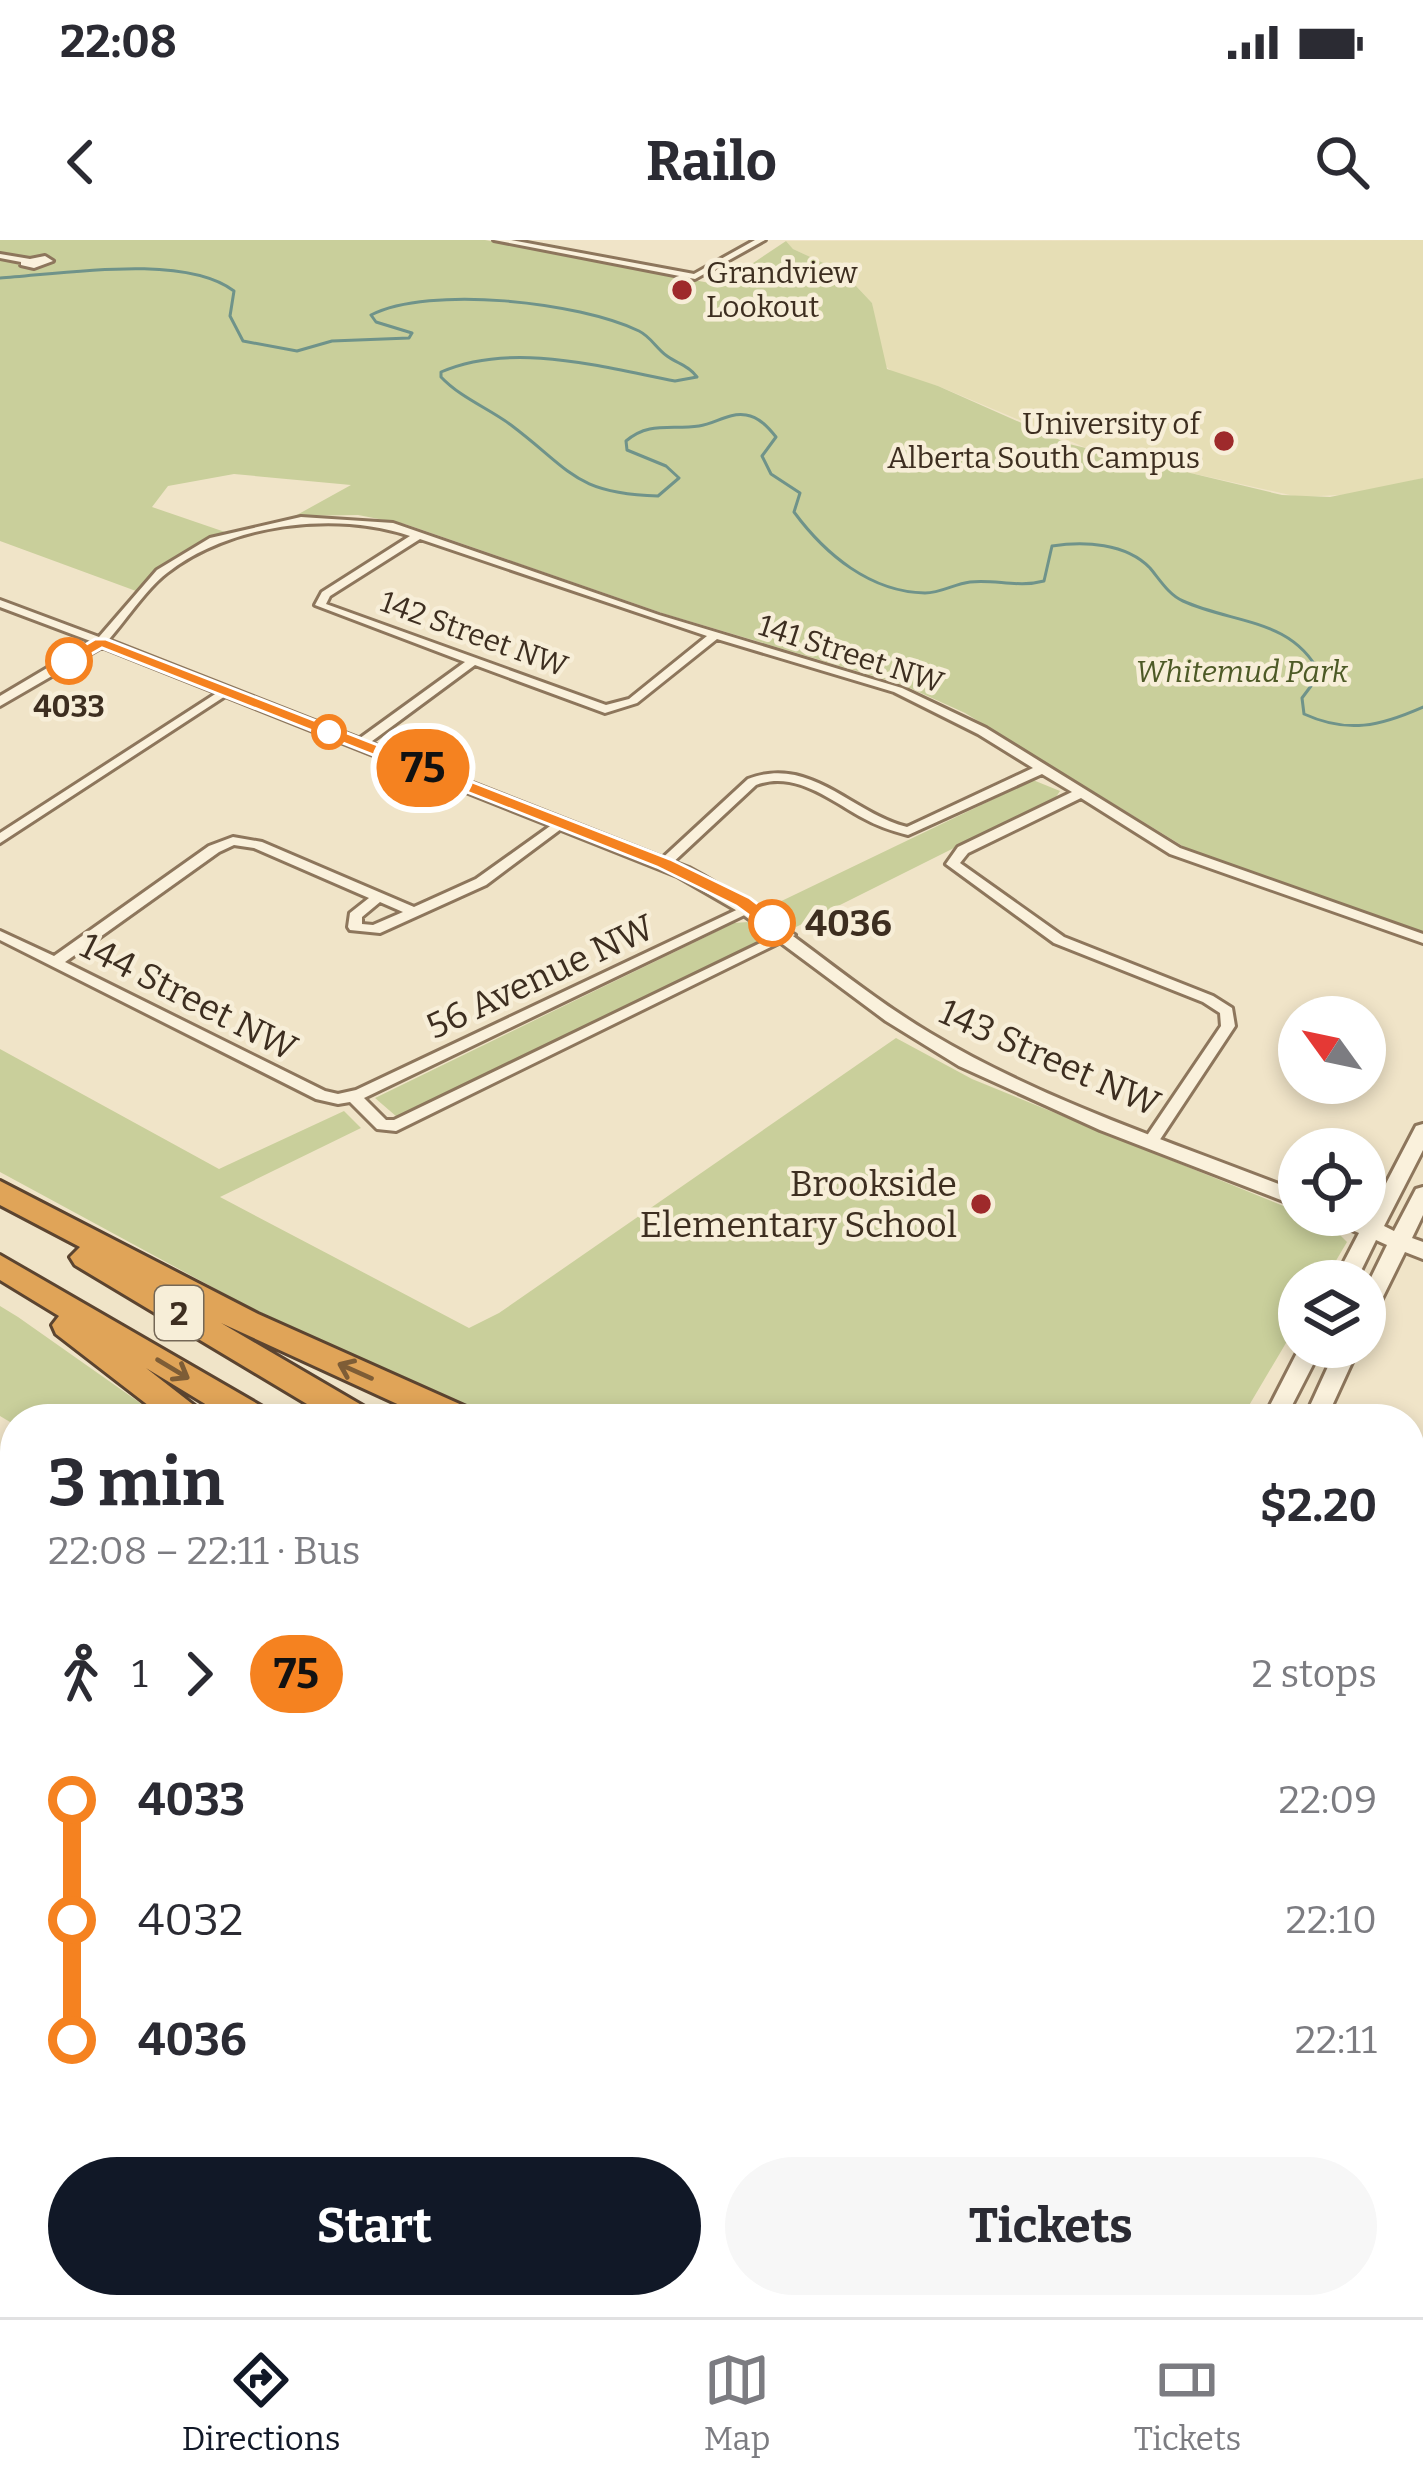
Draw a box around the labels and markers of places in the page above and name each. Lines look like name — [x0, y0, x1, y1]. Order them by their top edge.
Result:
place label: Grandview Lookout — [706, 255, 858, 325]
marker: Grandview Lookout — [669, 277, 695, 303]
place label: University of Alberta South Campus — [887, 406, 1203, 476]
marker: University of Alberta South Campus — [1211, 428, 1237, 454]
marker: 4033 — [47, 639, 91, 683]
place label: 4033 — [33, 689, 105, 725]
unlabelled marker — [313, 716, 345, 748]
marker: 4036 — [750, 901, 794, 945]
place label: 4036 — [805, 902, 892, 946]
place label: Brookside Elementary School — [640, 1162, 957, 1247]
marker: Brookside Elementary School — [968, 1191, 994, 1217]

